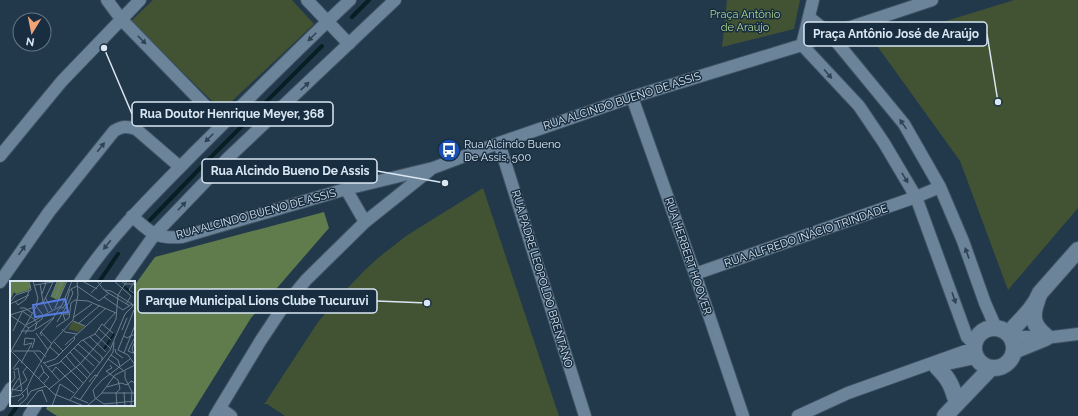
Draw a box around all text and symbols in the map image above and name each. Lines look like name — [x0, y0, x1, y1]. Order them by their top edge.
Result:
park label: Praça Antônio de Araújo — [710, 8, 781, 34]
north arrow — [12, 12, 52, 52]
callout: Praça Antônio José de Araújo — [804, 22, 987, 46]
text: Praça Antônio José de Araújo — [813, 27, 979, 41]
one-way arrow — [307, 32, 317, 42]
text: N — [25, 34, 36, 48]
one-way arrow — [137, 35, 147, 45]
street label: RUA ALCINDO BUENO DE ASSIS — [542, 69, 703, 133]
one-way arrow — [823, 69, 833, 79]
one-way arrow — [300, 82, 309, 91]
callout: Rua Doutor Henrique Meyer, 368 — [132, 102, 333, 126]
text: Rua Doutor Henrique Meyer, 368 — [140, 107, 324, 121]
one-way arrow — [899, 118, 907, 129]
one-way arrow — [204, 133, 214, 143]
bus stop icon: Rua Alcindo Bueno De Assis, 500 — [436, 137, 462, 163]
place label: Rua Alcindo Bueno De Assis, 500 — [464, 138, 561, 164]
one-way arrow — [97, 142, 106, 153]
callout: Rua Alcindo Bueno De Assis — [202, 159, 377, 183]
text: Rua Alcindo Bueno De Assis — [211, 164, 369, 178]
one-way arrow — [901, 172, 908, 184]
street label: RUA ALCINDO BUENO DE ASSIS — [175, 186, 338, 242]
street label: RUA PADRE LEOPOLDO BRENTANO — [509, 189, 575, 369]
street label: RUA HERBERT HOOVER — [662, 196, 714, 316]
one-way arrow — [177, 201, 187, 211]
street label: RUA ALFREDO INÁCIO TRINDADE — [722, 201, 890, 270]
one-way arrow — [102, 240, 111, 251]
one-way arrow — [18, 245, 26, 255]
one-way arrow — [963, 246, 969, 258]
inset map — [10, 281, 135, 406]
callout: Parque Municipal Lions Clube Tucuruvi — [138, 289, 377, 313]
one-way arrow — [951, 293, 957, 305]
text: Parque Municipal Lions Clube Tucuruvi — [146, 294, 368, 308]

